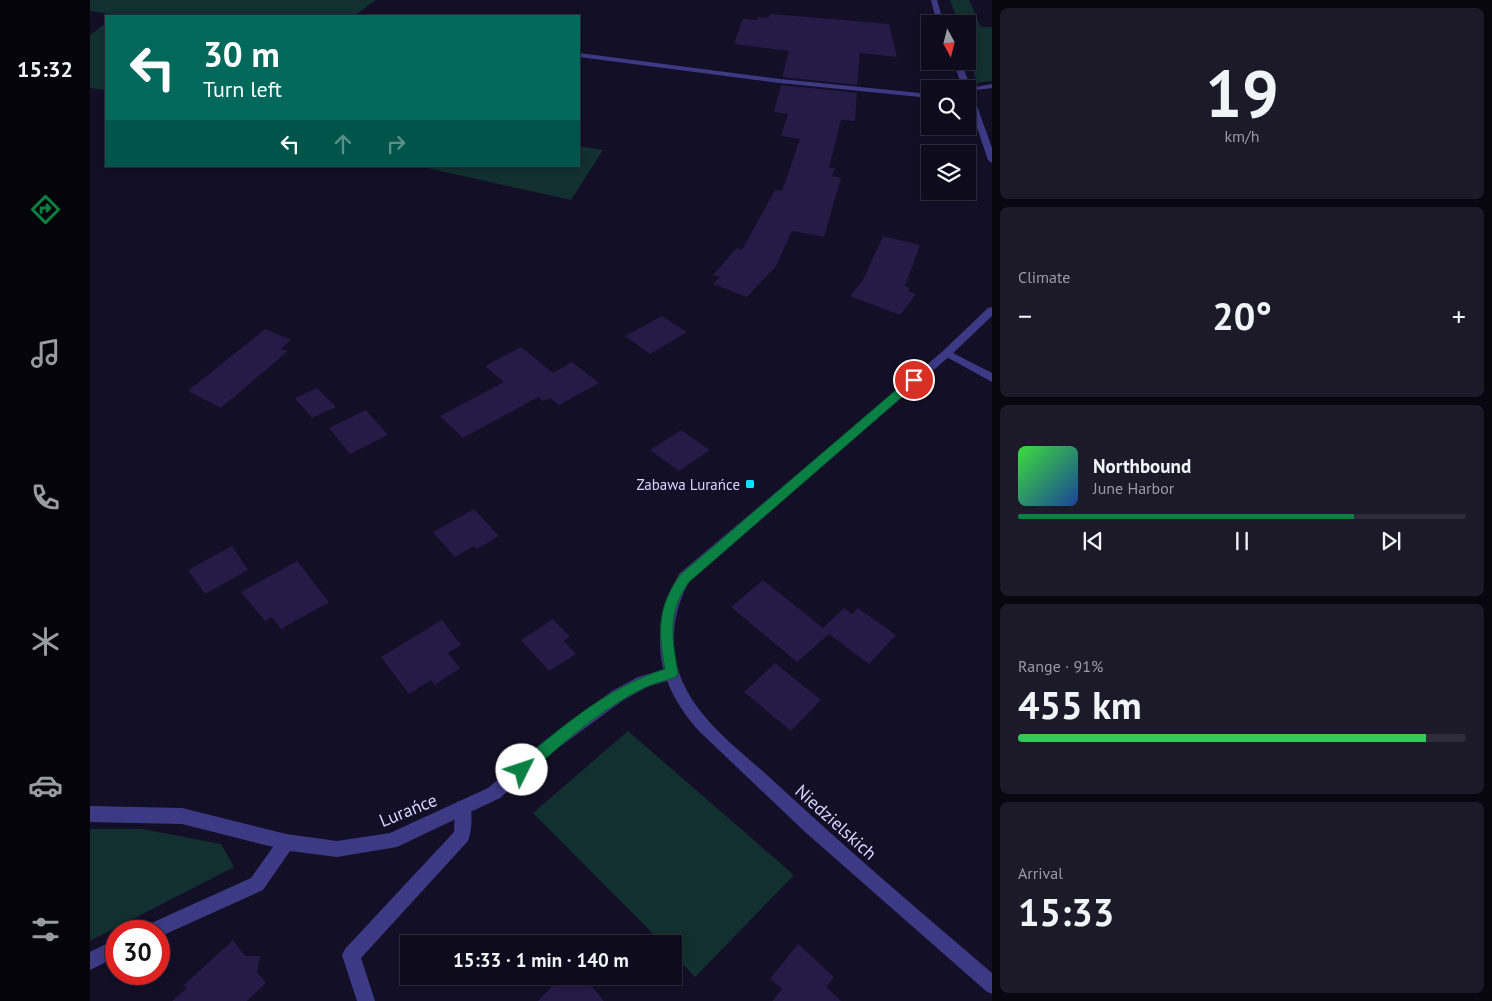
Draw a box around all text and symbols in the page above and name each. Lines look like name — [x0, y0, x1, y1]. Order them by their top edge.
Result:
north arrow — [921, 15, 976, 70]
map controls — [921, 15, 976, 200]
text: 30 m — [203, 31, 280, 77]
icon: left — [120, 35, 185, 100]
text: 19 — [1205, 51, 1279, 135]
text: 15:32 — [17, 55, 73, 83]
text: Turn left — [203, 75, 282, 103]
button: search — [921, 80, 976, 135]
text: km/h — [1224, 126, 1260, 146]
icon: left — [276, 130, 304, 158]
icon: ahead — [329, 130, 357, 158]
icon: right — [382, 130, 410, 158]
button: layers — [921, 145, 976, 200]
icon: directions — [28, 192, 63, 227]
text: Climate — [1018, 267, 1070, 287]
text: 20° — [1212, 291, 1272, 340]
text: − — [1018, 297, 1032, 334]
text: + — [1452, 297, 1466, 334]
icon: music — [28, 336, 63, 371]
pin — [893, 359, 935, 401]
icon: arrive — [900, 366, 928, 394]
text: Northbound — [1093, 454, 1191, 478]
place label: Zabawa Lurańce — [636, 475, 740, 494]
marker: Zabawa Lurańce — [744, 478, 756, 490]
text: June Harbor — [1093, 478, 1174, 498]
icon: phone — [28, 480, 63, 515]
icon: previous — [1079, 527, 1107, 555]
icon: pause — [1228, 527, 1256, 555]
icon: next — [1377, 527, 1405, 555]
icon: climate — [28, 624, 63, 659]
text: Range · 91% — [1018, 656, 1103, 676]
text: 455 km — [1018, 680, 1142, 729]
position arrow — [495, 743, 547, 795]
icon: car — [28, 768, 63, 803]
street label: Niedzielskich — [790, 779, 882, 865]
street label: Lurańce — [376, 788, 440, 832]
text: Arrival — [1018, 863, 1063, 883]
text: 15:33 — [1018, 887, 1114, 936]
icon: filters — [28, 912, 63, 947]
speed limit sign: 30 — [105, 920, 170, 985]
text: 15:33 · 1 min · 140 m — [453, 948, 629, 972]

